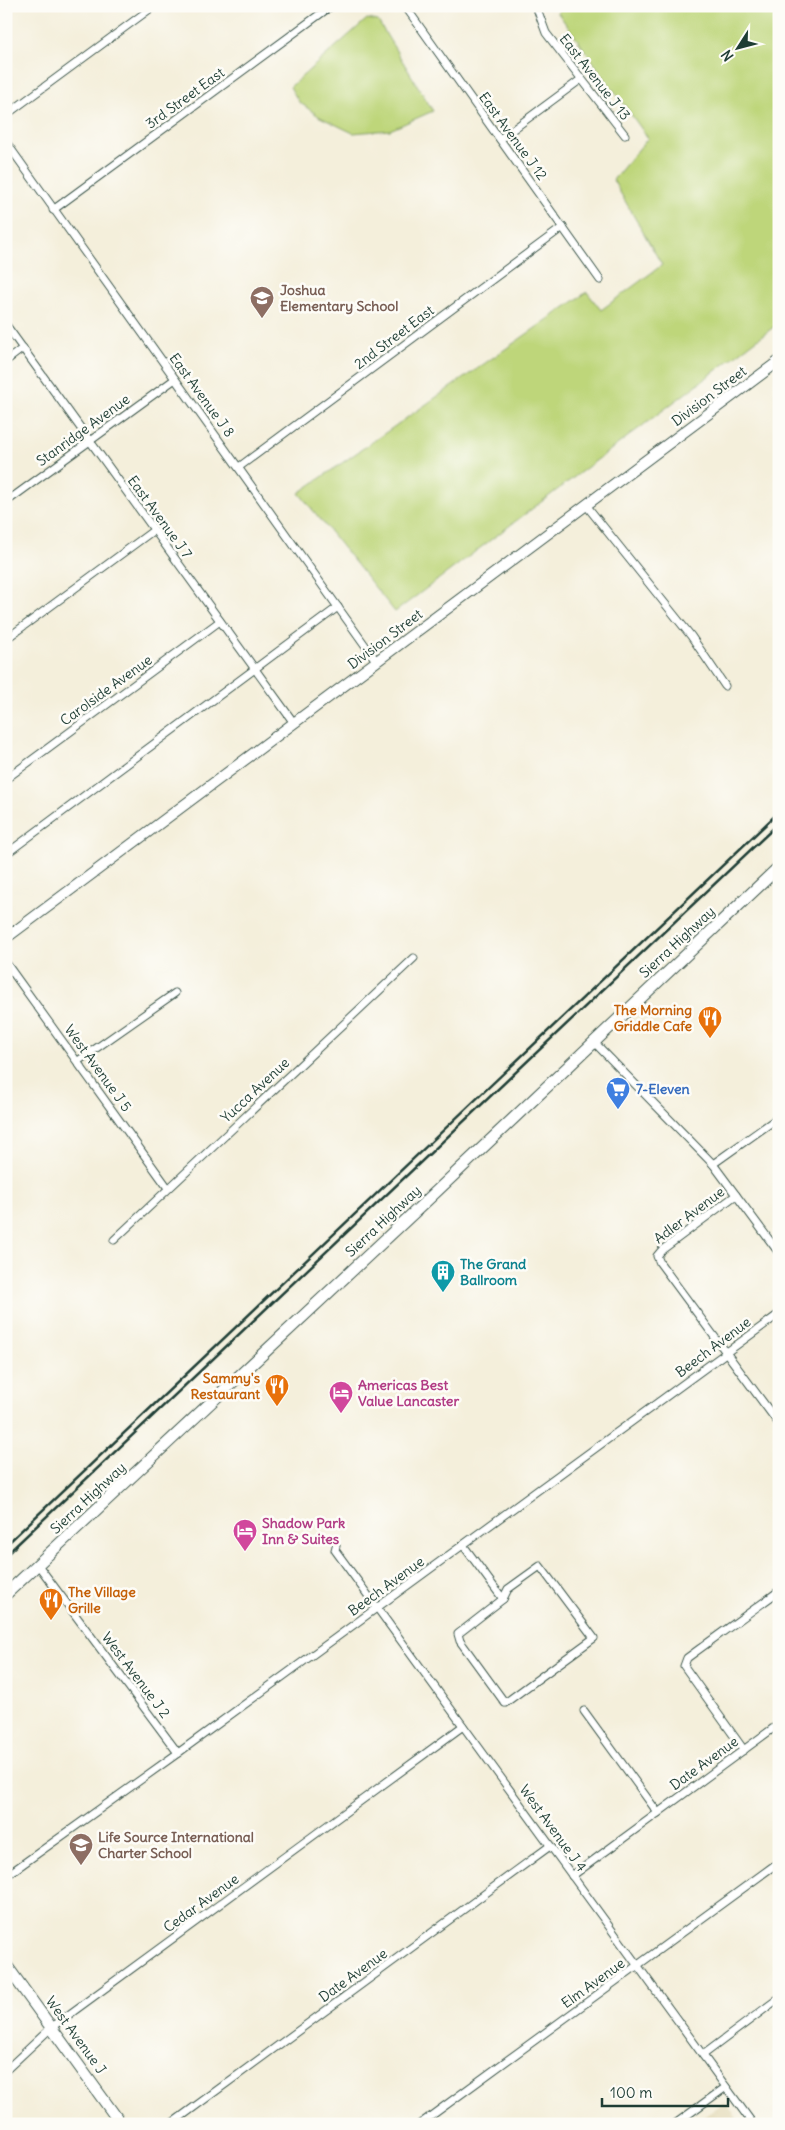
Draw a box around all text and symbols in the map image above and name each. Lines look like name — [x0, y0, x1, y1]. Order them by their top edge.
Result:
north arrow — [712, 22, 762, 72]
street label: East Avenue J 13 — [556, 30, 634, 124]
text: N — [717, 46, 738, 65]
street label: 3rd Street East — [142, 63, 228, 133]
street label: East Avenue J 12 — [475, 88, 551, 184]
place label: Joshua Elementary School — [280, 281, 398, 315]
school or university icon: Joshua Elementary School — [249, 285, 275, 319]
street label: 2nd Street East — [351, 301, 438, 373]
street label: East Avenue J 8 — [165, 349, 239, 441]
street label: Division Street — [668, 362, 750, 430]
street label: Stanridge Avenue — [33, 390, 133, 470]
street label: East Avenue J 7 — [124, 472, 196, 562]
street label: Division Street — [344, 605, 426, 673]
street label: Carolside Avenue — [57, 651, 155, 729]
street label: Sierra Highway — [635, 902, 719, 982]
place label: The Morning Griddle Cafe — [614, 1001, 692, 1035]
restaurant icon: The Morning Griddle Cafe — [697, 1005, 723, 1039]
street label: West Avenue J 5 — [60, 1021, 136, 1115]
street label: Yucca Avenue — [217, 1054, 293, 1126]
supermarket icon: 7-Eleven — [605, 1076, 631, 1110]
place label: 7-Eleven — [636, 1080, 690, 1098]
street label: Sierra Highway — [341, 1181, 425, 1261]
street label: Adler Avenue — [650, 1183, 728, 1247]
place label: The Grand Ballroom — [460, 1255, 527, 1289]
building icon: The Grand Ballroom — [430, 1259, 456, 1293]
street label: Beech Avenue — [672, 1313, 754, 1381]
place label: Sammy's Restaurant — [190, 1369, 261, 1403]
restaurant icon: Sammy's Restaurant — [264, 1373, 290, 1407]
place label: Americas Best Value Lancaster — [358, 1376, 459, 1410]
hotel icon: Americas Best Value Lancaster — [328, 1380, 354, 1414]
street label: Sierra Highway — [46, 1458, 130, 1538]
place label: Shadow Park Inn & Suites — [262, 1514, 345, 1548]
hotel icon: Shadow Park Inn & Suites — [232, 1518, 258, 1552]
street label: Beech Avenue — [344, 1552, 428, 1620]
place label: The Village Grille — [68, 1583, 136, 1617]
restaurant icon: The Village Grille — [38, 1587, 64, 1621]
street label: West Avenue J 2 — [98, 1629, 174, 1722]
street label: Date Avenue — [666, 1732, 742, 1794]
street label: West Avenue J 4 — [515, 1781, 591, 1875]
place label: Life Source International Charter School — [98, 1828, 254, 1862]
school or university icon: Life Source International Charter School — [68, 1832, 94, 1866]
street label: Cedar Avenue — [160, 1870, 242, 1936]
street label: Date Avenue — [315, 1944, 391, 2006]
street label: Elm Avenue — [558, 1954, 628, 2012]
street label: West Avenue J — [42, 1993, 110, 2077]
scale bar — [602, 2075, 729, 2107]
text: 100 m — [610, 2083, 652, 2102]

